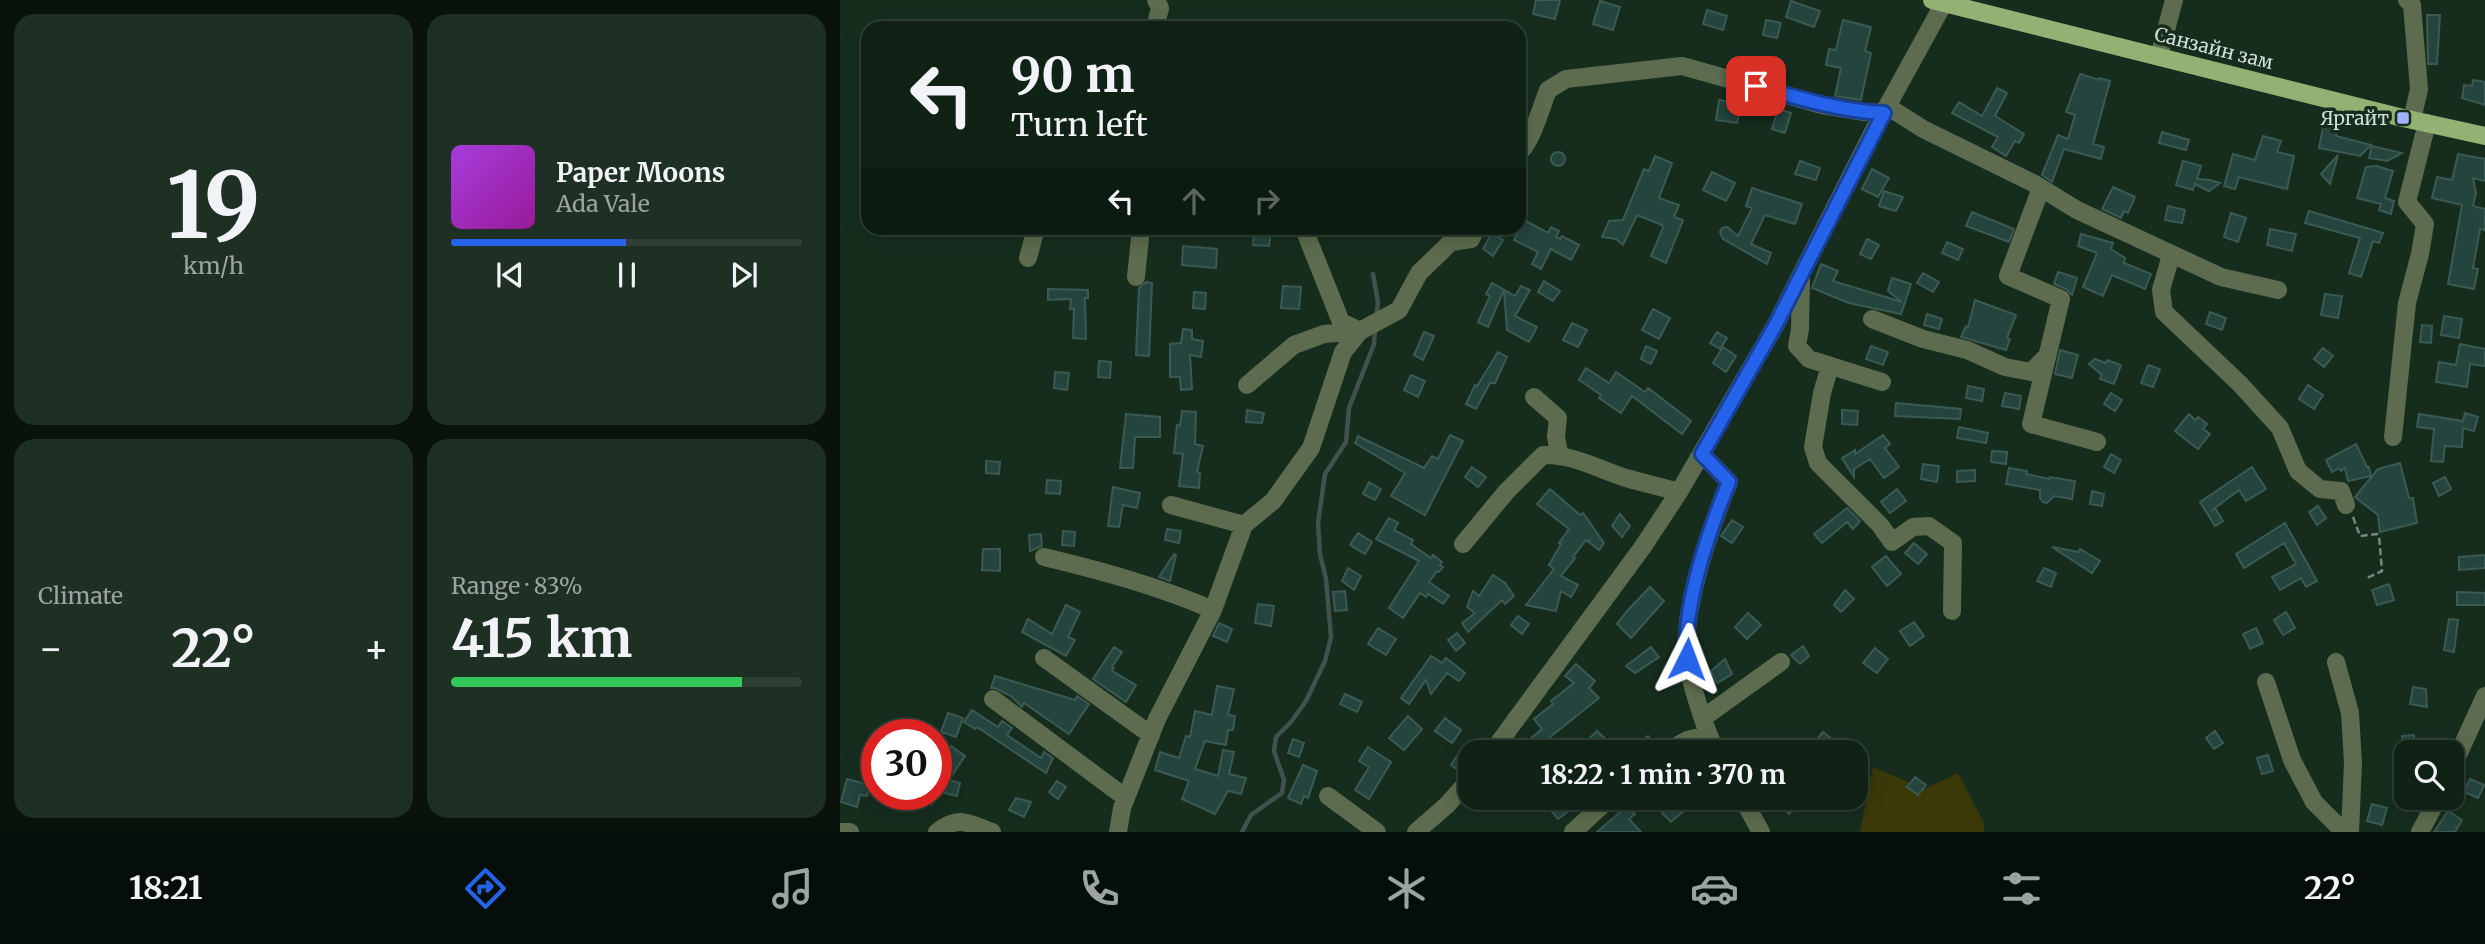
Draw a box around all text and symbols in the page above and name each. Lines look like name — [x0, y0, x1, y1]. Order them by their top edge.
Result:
street label: Санзайн зам — [2152, 22, 2276, 74]
text: 90 m — [1011, 44, 1135, 105]
icon: left — [896, 49, 987, 140]
pin — [1726, 56, 1786, 116]
icon: arrive — [1737, 67, 1775, 105]
text: Turn left — [1011, 105, 1148, 145]
place label: Яргайт — [2320, 106, 2389, 130]
marker: Яргайт — [2395, 110, 2411, 126]
text: 19 — [166, 148, 261, 263]
text: Paper Moons — [556, 156, 725, 189]
icon: left — [1102, 182, 1140, 220]
icon: ahead — [1175, 182, 1213, 220]
icon: right — [1248, 182, 1286, 220]
text: Ada Vale — [556, 189, 650, 218]
text: km/h — [183, 251, 244, 280]
icon: previous — [491, 256, 529, 294]
icon: pause — [608, 256, 646, 294]
icon: next — [725, 256, 763, 294]
text: Range · 83% — [451, 571, 583, 600]
text: Climate — [38, 581, 123, 610]
text: 415 km — [451, 606, 632, 671]
text: 22° — [171, 616, 256, 681]
position arrow — [1650, 622, 1724, 696]
text: − — [38, 625, 63, 672]
text: + — [364, 625, 389, 672]
speed limit sign: 30 — [861, 719, 952, 810]
map controls — [2394, 740, 2464, 810]
button: search — [2394, 740, 2464, 810]
text: 18:22 · 1 min · 370 m — [1540, 758, 1786, 791]
icon: directions — [461, 864, 510, 913]
icon: music — [768, 864, 817, 913]
icon: phone — [1075, 864, 1124, 913]
icon: climate — [1382, 864, 1431, 913]
icon: car — [1690, 864, 1739, 913]
icon: filters — [1997, 864, 2046, 913]
text: 18:21 — [129, 868, 203, 908]
text: 22° — [2304, 868, 2356, 908]

